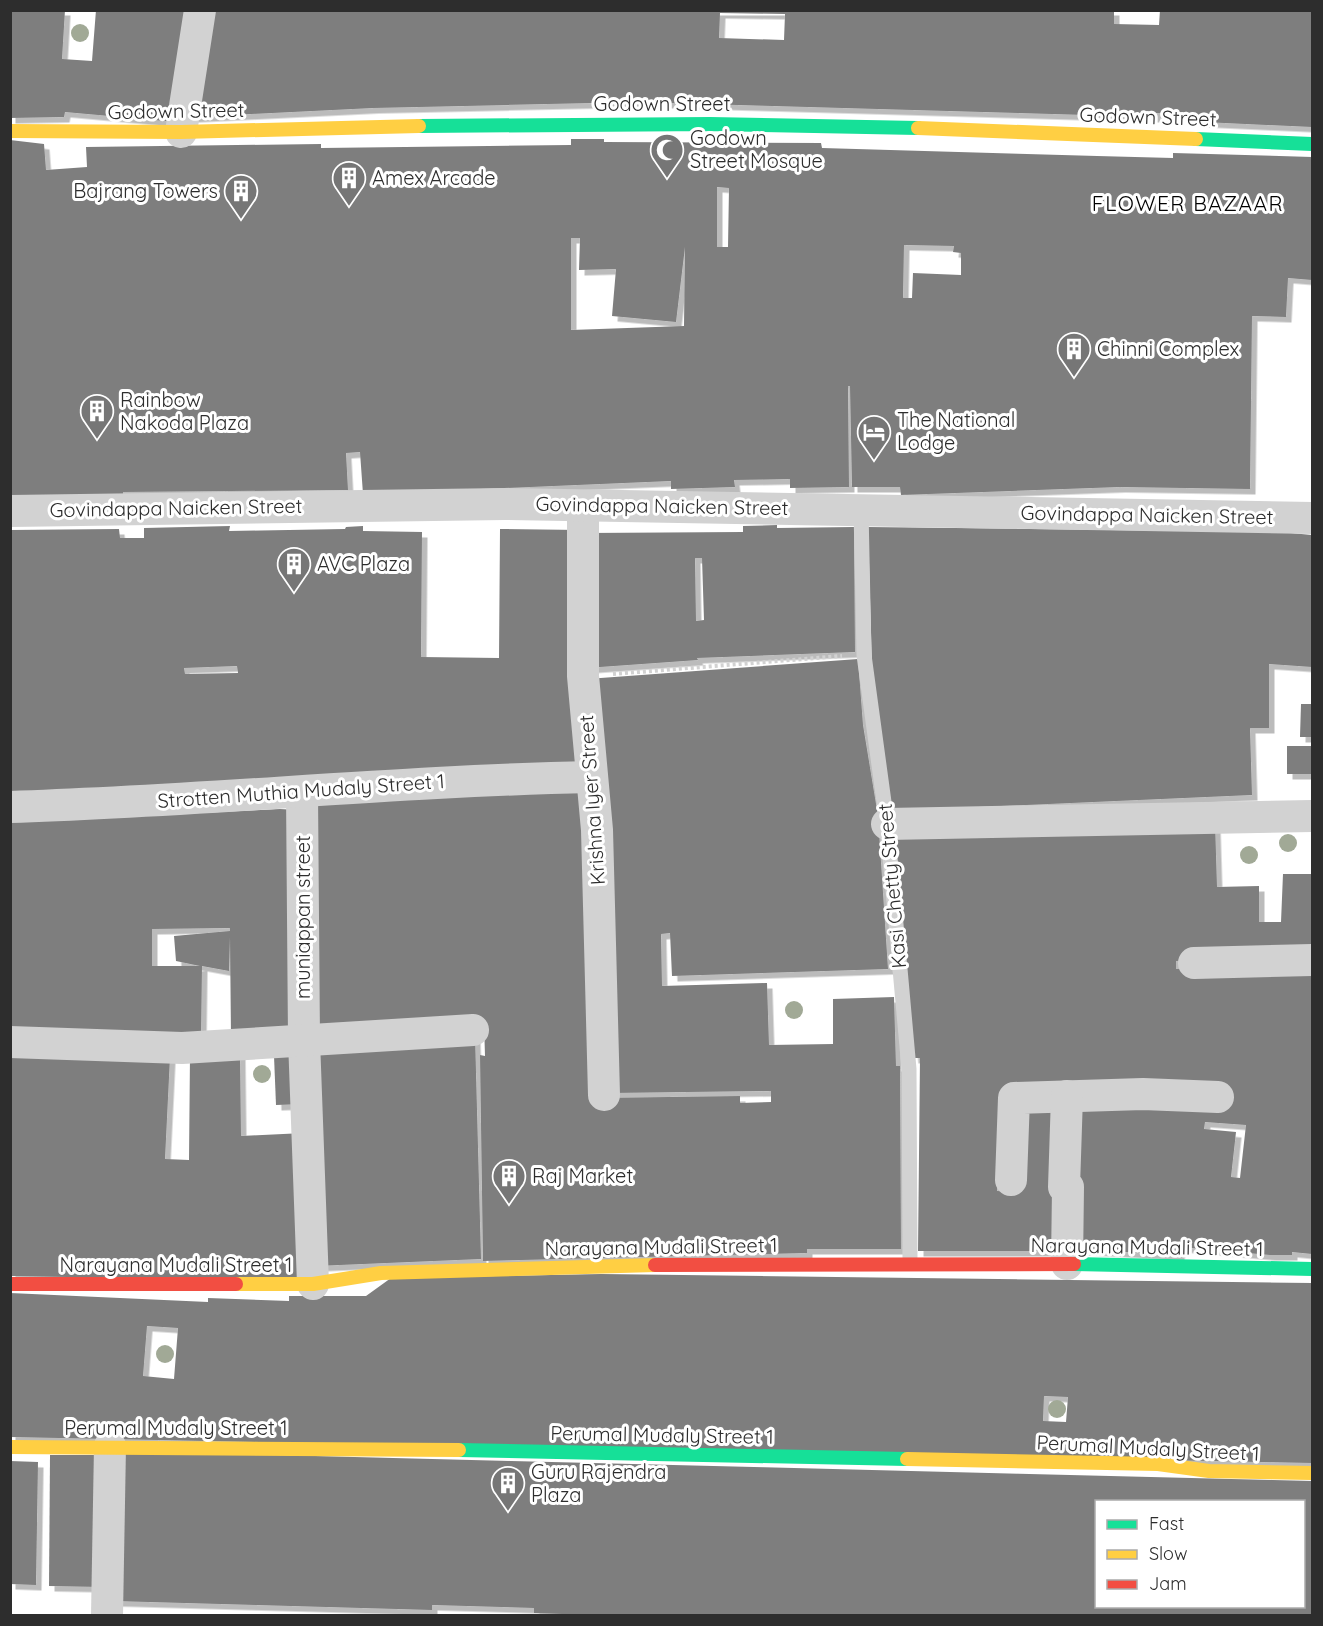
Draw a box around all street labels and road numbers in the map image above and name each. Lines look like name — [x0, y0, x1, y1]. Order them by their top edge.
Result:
street label: Godown Street — [594, 91, 731, 116]
street label: Godown Street — [107, 97, 245, 124]
street label: Godown Street — [1079, 102, 1217, 131]
street label: Govindappa Naicken Street — [535, 491, 789, 520]
street label: Govindappa Naicken Street — [49, 493, 303, 522]
street label: Govindappa Naicken Street — [1020, 500, 1274, 529]
street label: Krishna Iyer Street — [573, 714, 610, 886]
street label: Strotten Muthia Mudaly Street 1 — [157, 768, 445, 813]
street label: Kasi Chetty Street — [872, 802, 911, 970]
street label: muniappan street — [290, 835, 315, 999]
street label: Narayana Mudali Street 1 — [544, 1232, 778, 1261]
street label: Narayana Mudali Street 1 — [1030, 1232, 1264, 1261]
street label: Narayana Mudali Street 1 — [60, 1252, 292, 1277]
street label: Perumal Mudaly Street 1 — [64, 1415, 288, 1440]
street label: Perumal Mudaly Street 1 — [550, 1420, 774, 1449]
street label: Perumal Mudaly Street 1 — [1036, 1429, 1260, 1466]

